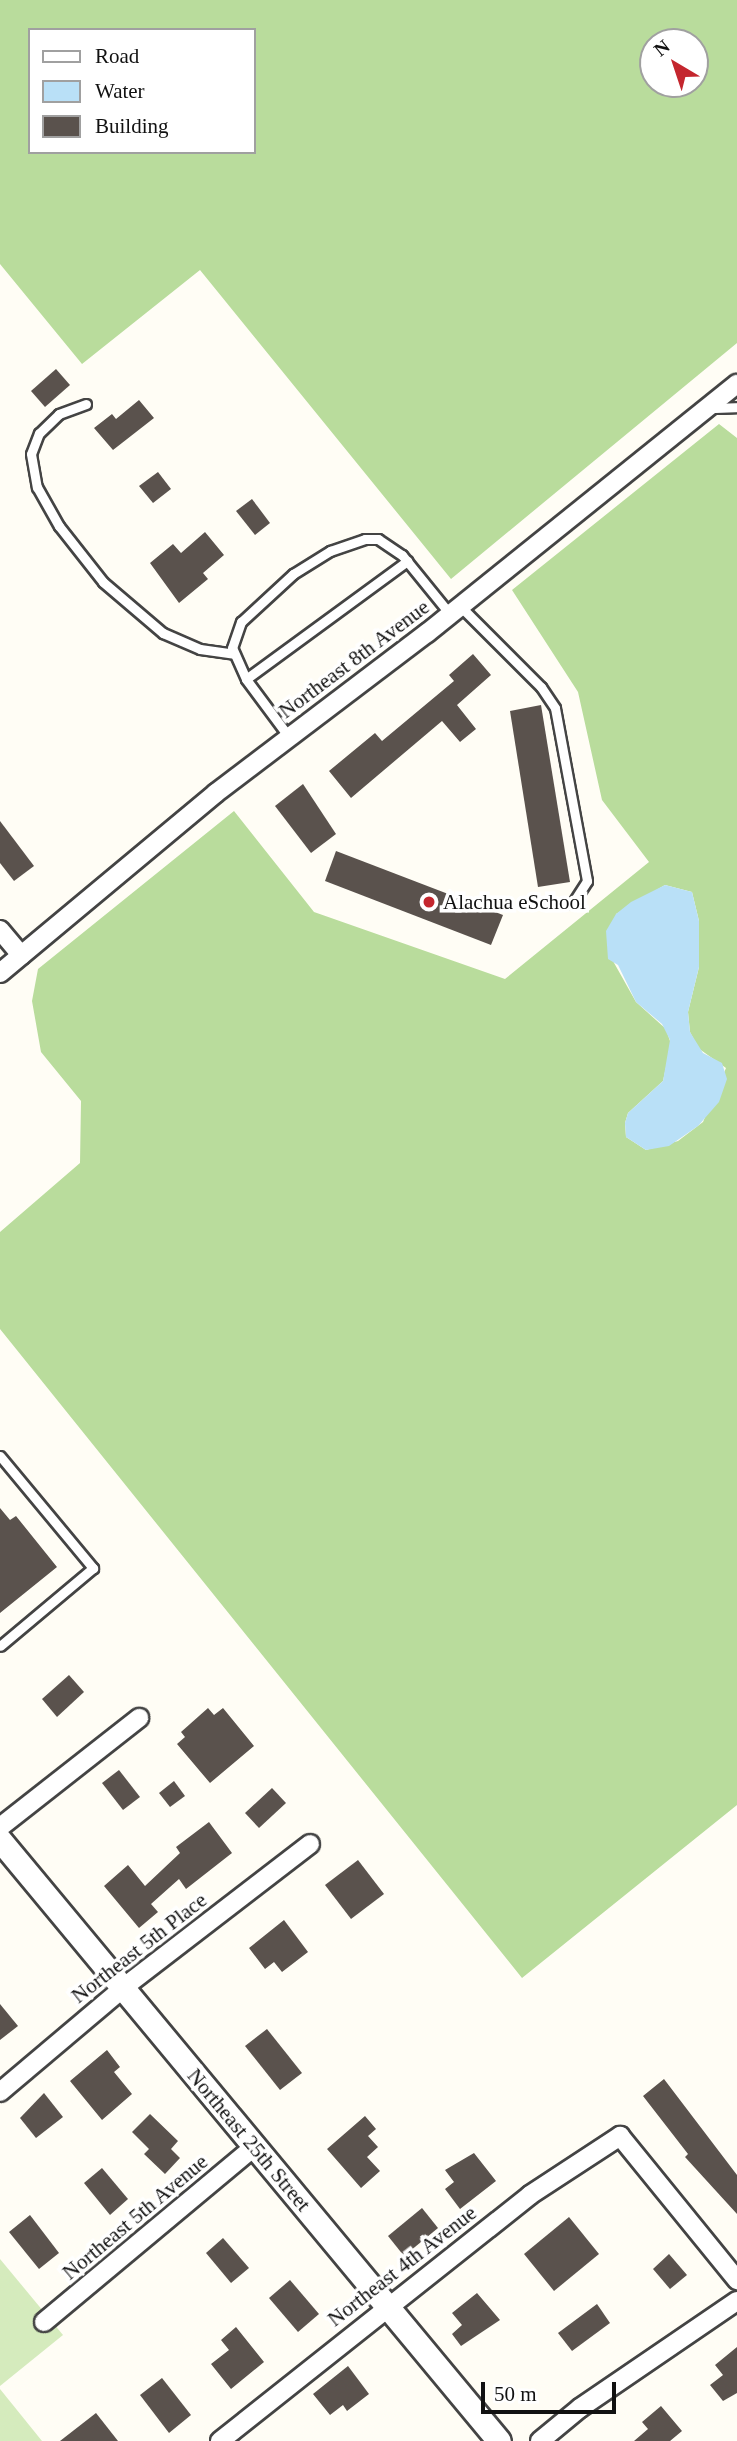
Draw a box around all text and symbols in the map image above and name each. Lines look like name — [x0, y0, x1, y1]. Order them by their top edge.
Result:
legend — [28, 28, 256, 154]
north arrow — [639, 28, 709, 98]
text: N — [650, 35, 674, 60]
text: Road — [95, 44, 139, 68]
text: Water — [95, 79, 145, 103]
text: Building — [95, 114, 169, 138]
street label: Northeast 8th Avenue — [273, 594, 435, 724]
place label: Alachua eSchool — [443, 889, 586, 915]
marker: Alachua eSchool — [421, 894, 437, 910]
street label: Northeast 5th Place — [66, 1887, 212, 2009]
street label: Northeast 25th Street — [182, 2064, 316, 2216]
street label: Northeast 5th Avenue — [57, 2149, 213, 2285]
street label: Northeast 4th Avenue — [322, 2200, 482, 2332]
scale bar — [485, 2368, 620, 2412]
text: 50 m — [494, 2382, 537, 2406]

